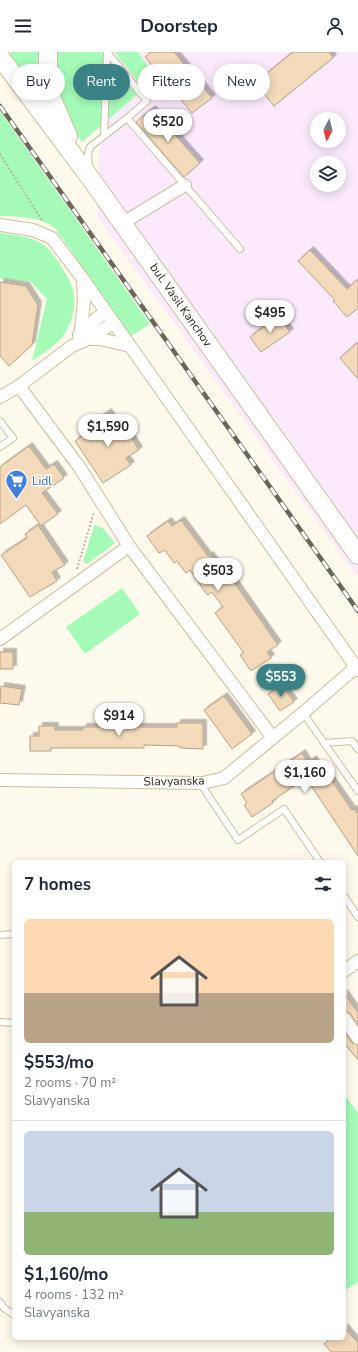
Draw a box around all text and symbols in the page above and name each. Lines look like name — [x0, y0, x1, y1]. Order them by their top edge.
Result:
text: Doorstep — [140, 14, 218, 38]
icon: menu — [12, 15, 34, 37]
icon: person — [324, 15, 346, 37]
chip: Buy — [12, 64, 65, 100]
chip: Rent — [73, 64, 130, 100]
chip: Filters — [138, 64, 205, 100]
chip: New — [213, 64, 270, 100]
pin: $520 — [144, 109, 192, 143]
north arrow — [310, 112, 346, 148]
map controls — [310, 112, 346, 192]
text: $520 — [152, 113, 184, 131]
button: layers — [310, 156, 346, 192]
street label: bul. Vasil Kanchov — [146, 260, 216, 350]
pin: $495 — [246, 300, 294, 334]
text: $495 — [254, 304, 286, 322]
pin: $1,590 — [75, 414, 141, 448]
text: $1,590 — [87, 418, 129, 436]
supermarket icon: Lidl — [3, 468, 29, 501]
place label: Lidl — [32, 473, 52, 489]
pin: $503 — [194, 558, 242, 592]
text: $503 — [202, 562, 234, 580]
pin: $553 — [257, 664, 305, 698]
text: $553 — [265, 668, 297, 686]
pin: $914 — [95, 703, 143, 737]
text: $914 — [103, 707, 135, 725]
pin: $1,160 — [272, 760, 338, 794]
text: $1,160 — [284, 764, 326, 782]
street label: Slavyanska — [143, 772, 205, 790]
text: 7 homes — [24, 873, 91, 896]
icon: filters — [312, 873, 334, 895]
icon: home — [143, 945, 215, 1017]
text: $553/mo — [24, 1051, 94, 1074]
text: 2 rooms · 70 m² — [24, 1074, 116, 1092]
text: Slavyanska — [24, 1092, 90, 1110]
icon: home — [143, 1157, 215, 1229]
text: $1,160/mo — [24, 1263, 108, 1286]
text: 4 rooms · 132 m² — [24, 1286, 124, 1304]
text: Slavyanska — [24, 1304, 90, 1322]

